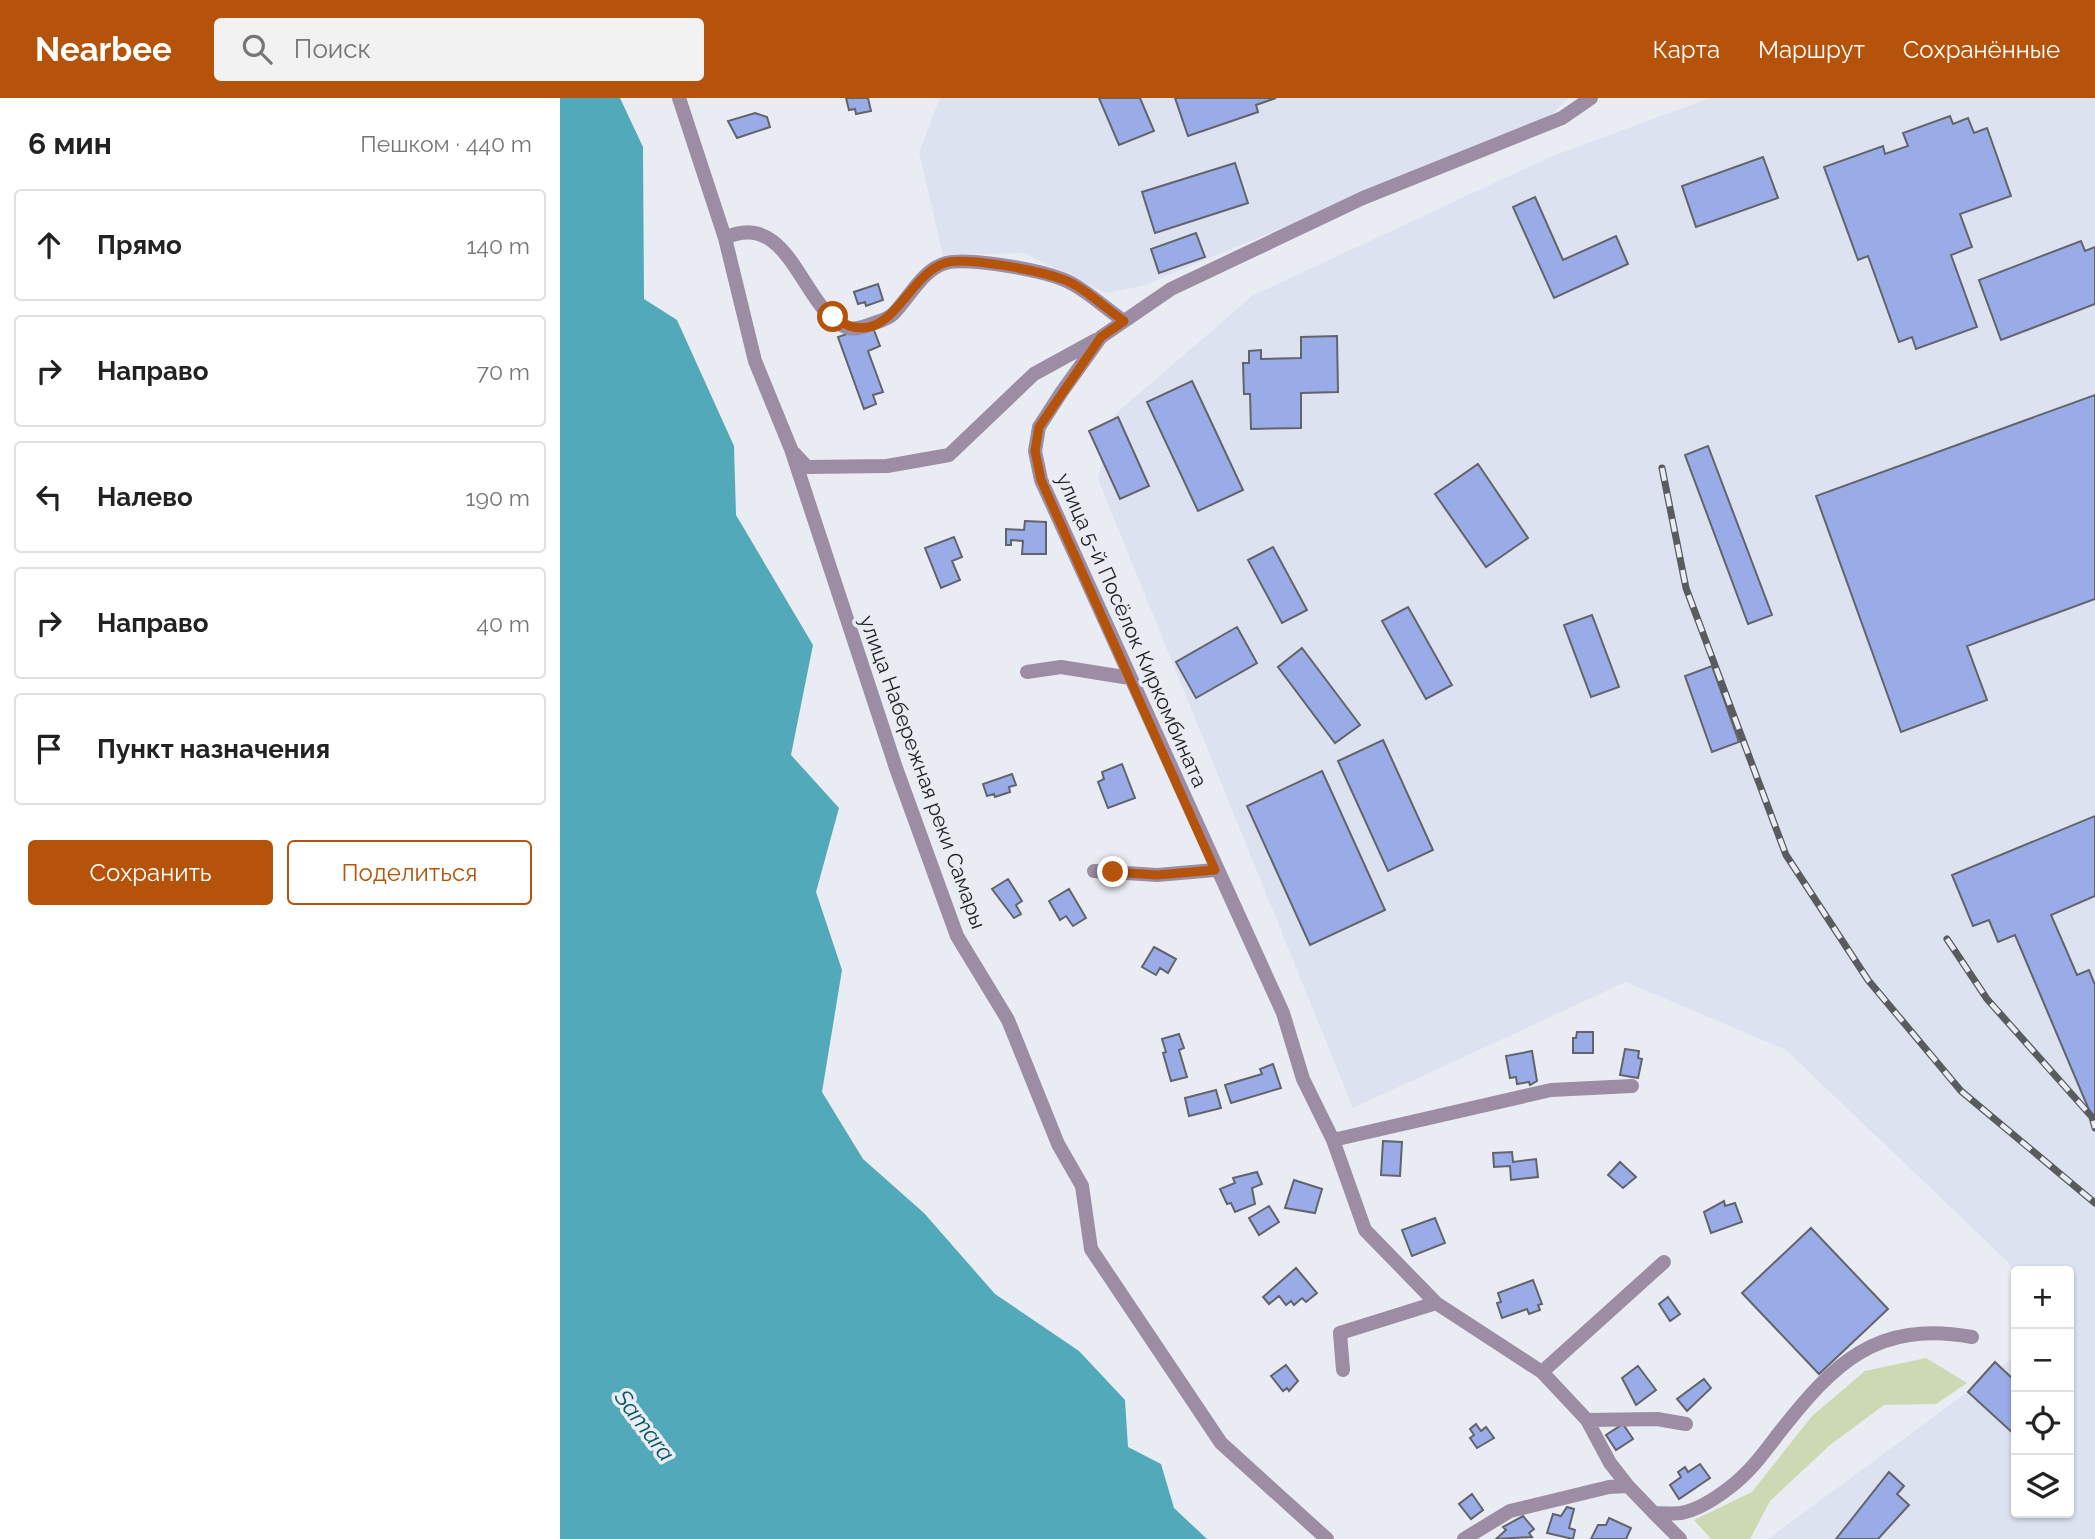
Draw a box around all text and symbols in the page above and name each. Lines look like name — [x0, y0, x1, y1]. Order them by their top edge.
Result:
search box — [214, 18, 704, 81]
text: Nearbee — [35, 30, 172, 69]
icon: search — [238, 30, 276, 68]
text: Поиск — [294, 34, 371, 64]
text: Карта — [1652, 35, 1720, 64]
text: Маршрут — [1758, 35, 1865, 64]
text: Сохранённые — [1903, 35, 2060, 64]
text: 6 мин — [28, 126, 112, 161]
text: Пешком · 440 m — [360, 130, 532, 157]
icon: ahead — [30, 226, 68, 264]
text: Прямо — [97, 230, 182, 260]
text: 140 m — [467, 232, 530, 259]
route start — [817, 301, 848, 332]
icon: right — [30, 352, 68, 390]
text: Направо — [97, 356, 208, 386]
text: 70 m — [477, 358, 530, 385]
street label: улица 5-й Посёлок Киркомбината — [1051, 469, 1213, 791]
icon: left — [30, 478, 68, 516]
text: Налево — [97, 482, 193, 512]
text: 190 m — [466, 484, 530, 511]
icon: right — [30, 604, 68, 642]
text: Направо — [97, 608, 208, 638]
text: 40 m — [476, 610, 530, 637]
street label: улица Набережная реки Самары — [855, 612, 991, 932]
icon: arrive — [30, 730, 68, 768]
text: Пункт назначения — [97, 734, 330, 764]
button: Сохранить — [28, 840, 273, 905]
button: Поделиться — [287, 840, 532, 905]
route end — [1097, 856, 1128, 887]
map controls — [2011, 1266, 2074, 1518]
button: + — [2011, 1266, 2074, 1329]
button: − — [2011, 1329, 2074, 1392]
water label: Samara — [609, 1383, 681, 1466]
button: locate — [2011, 1392, 2074, 1455]
button: layers — [2011, 1455, 2074, 1518]

